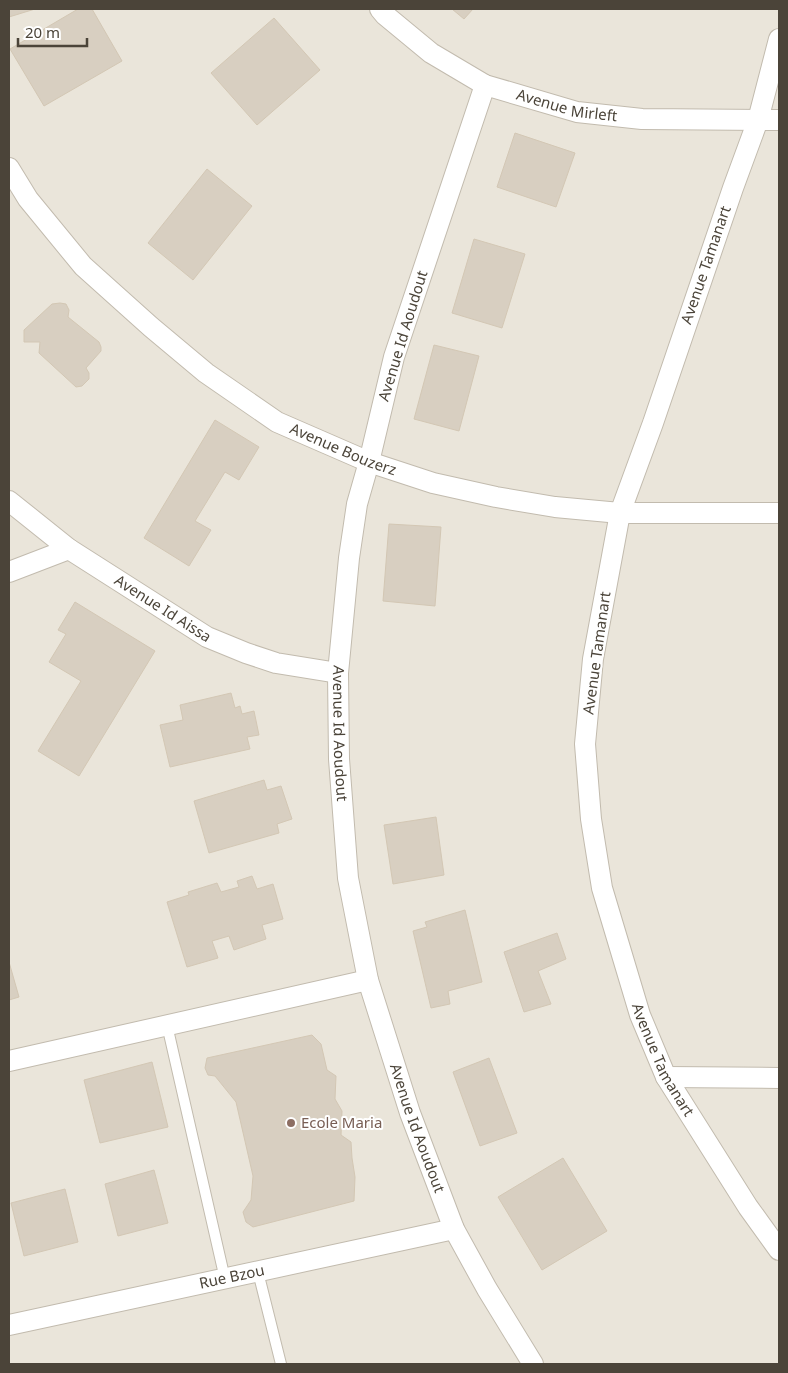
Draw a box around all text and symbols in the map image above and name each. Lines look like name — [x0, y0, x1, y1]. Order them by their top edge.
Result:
scale bar — [18, 15, 86, 47]
text: 20 m — [25, 22, 60, 42]
street label: Avenue Mirleft — [514, 84, 619, 125]
street label: Avenue Tamanart — [675, 202, 735, 326]
street label: Avenue Id Aoudout — [373, 267, 432, 404]
street label: Avenue Bouzerz — [287, 418, 399, 479]
street label: Avenue Id Aissa — [111, 570, 215, 646]
street label: Avenue Tamanart — [577, 590, 615, 716]
street label: Avenue Id Aoudout — [329, 665, 353, 802]
street label: Avenue Tamanart — [628, 1001, 700, 1120]
street label: Avenue Id Aoudout — [386, 1061, 450, 1196]
place label: Ecole Maria — [301, 1112, 382, 1132]
marker: Ecole Maria — [285, 1117, 297, 1129]
street label: Rue Bzou — [197, 1259, 266, 1293]

